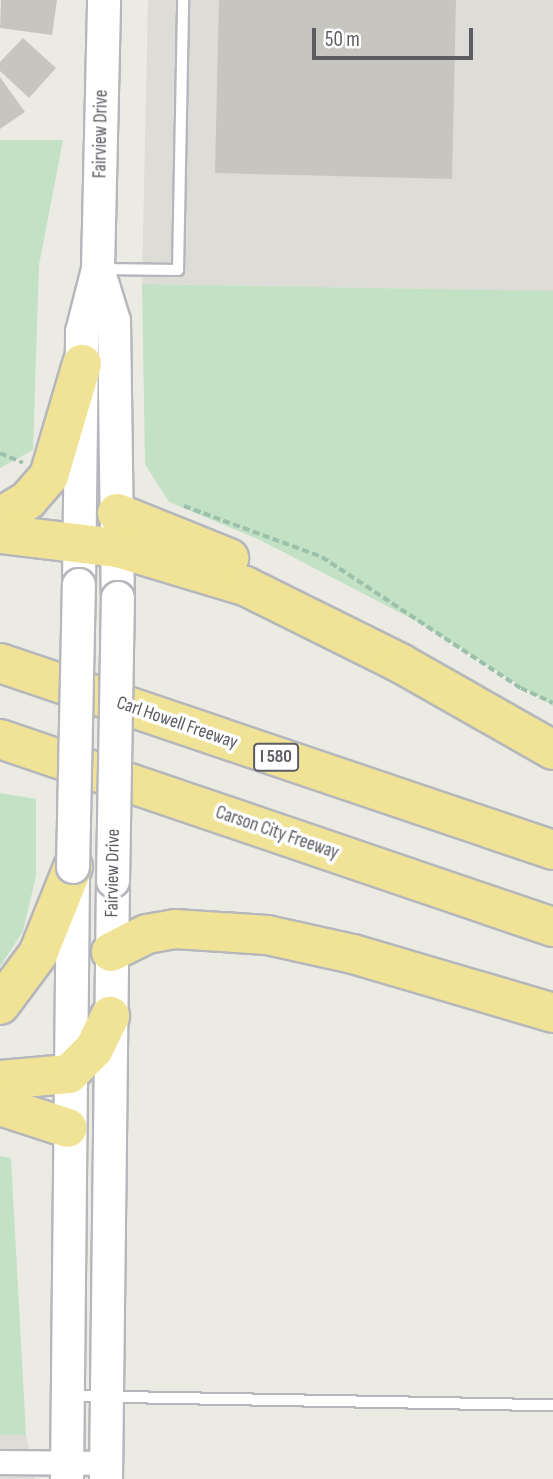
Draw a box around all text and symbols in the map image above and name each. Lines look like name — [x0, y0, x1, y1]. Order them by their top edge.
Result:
scale bar — [315, 14, 476, 58]
text: 50 m — [325, 27, 360, 52]
street label: Fairview Drive — [89, 89, 113, 179]
street label: Carl Howell Freeway — [114, 692, 240, 754]
road number: I 580 — [252, 742, 300, 772]
street label: Carson City Freeway — [212, 801, 342, 865]
street label: Fairview Drive — [101, 828, 125, 918]

